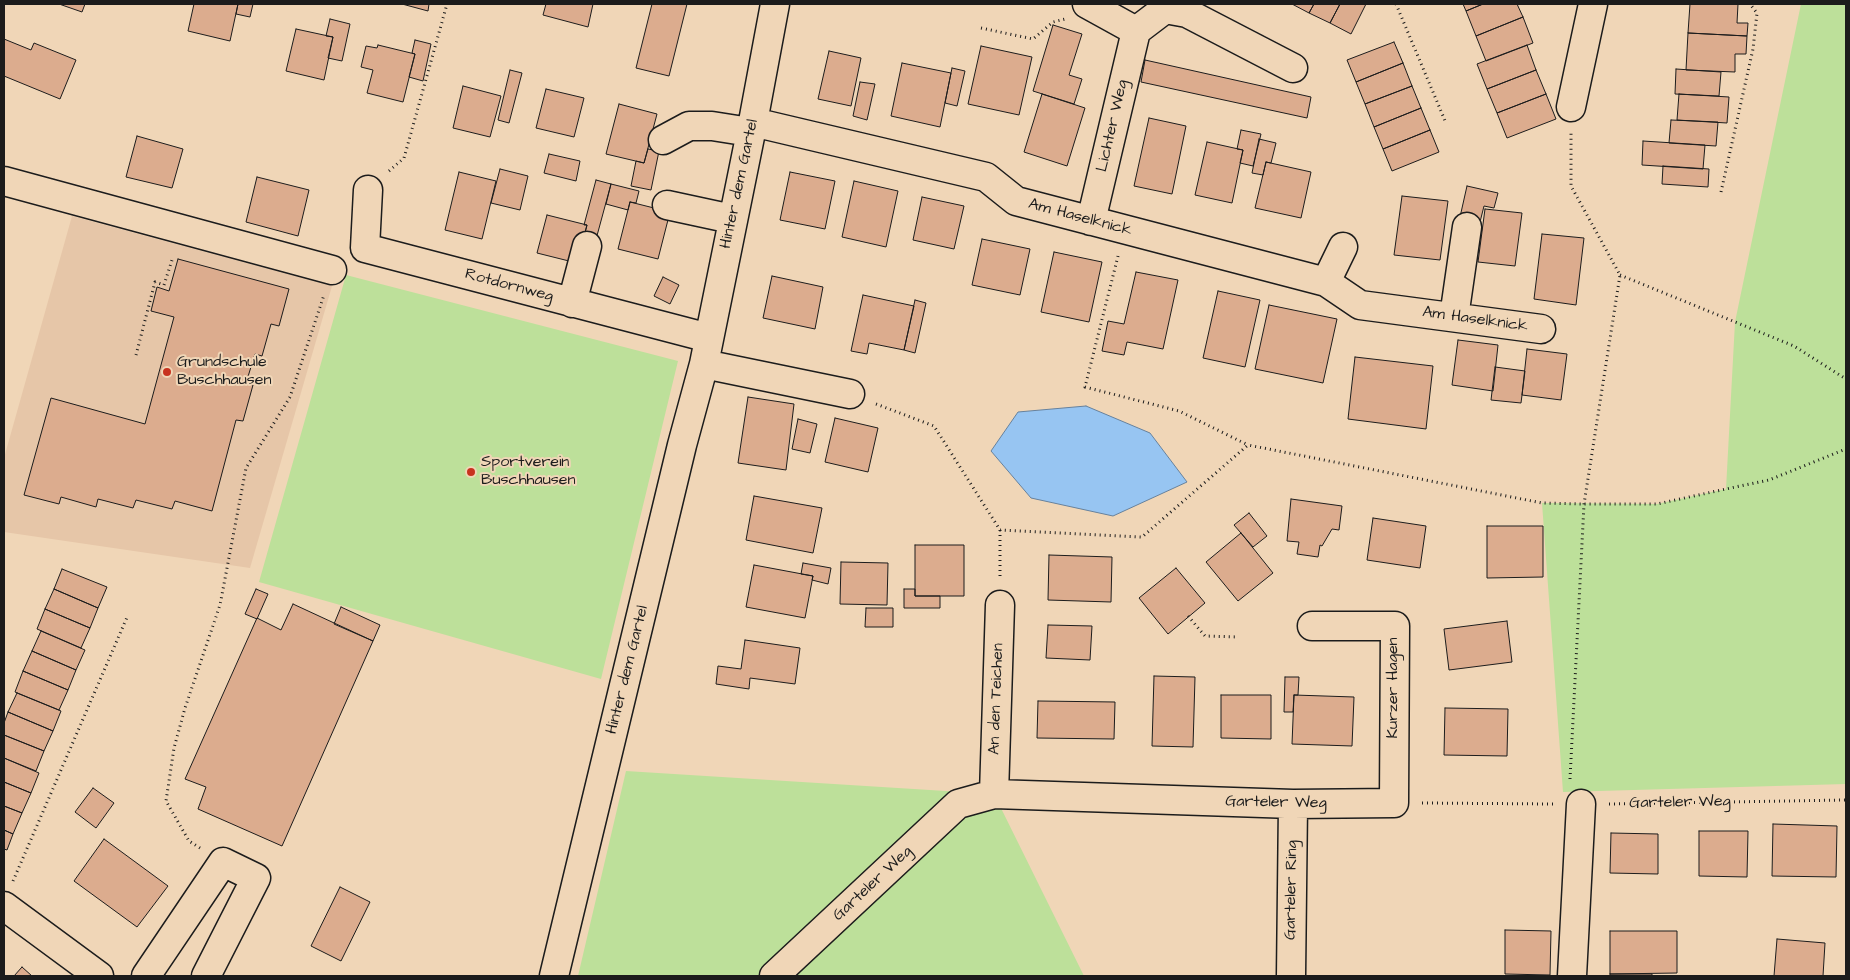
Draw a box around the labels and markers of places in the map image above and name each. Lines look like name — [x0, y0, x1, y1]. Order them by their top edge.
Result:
place label: Grundschule Buschhausen — [177, 353, 271, 391]
marker: Grundschule Buschhausen — [161, 366, 173, 378]
place label: Sportverein Buschhausen — [481, 453, 575, 491]
marker: Sportverein Buschhausen — [465, 466, 477, 478]

